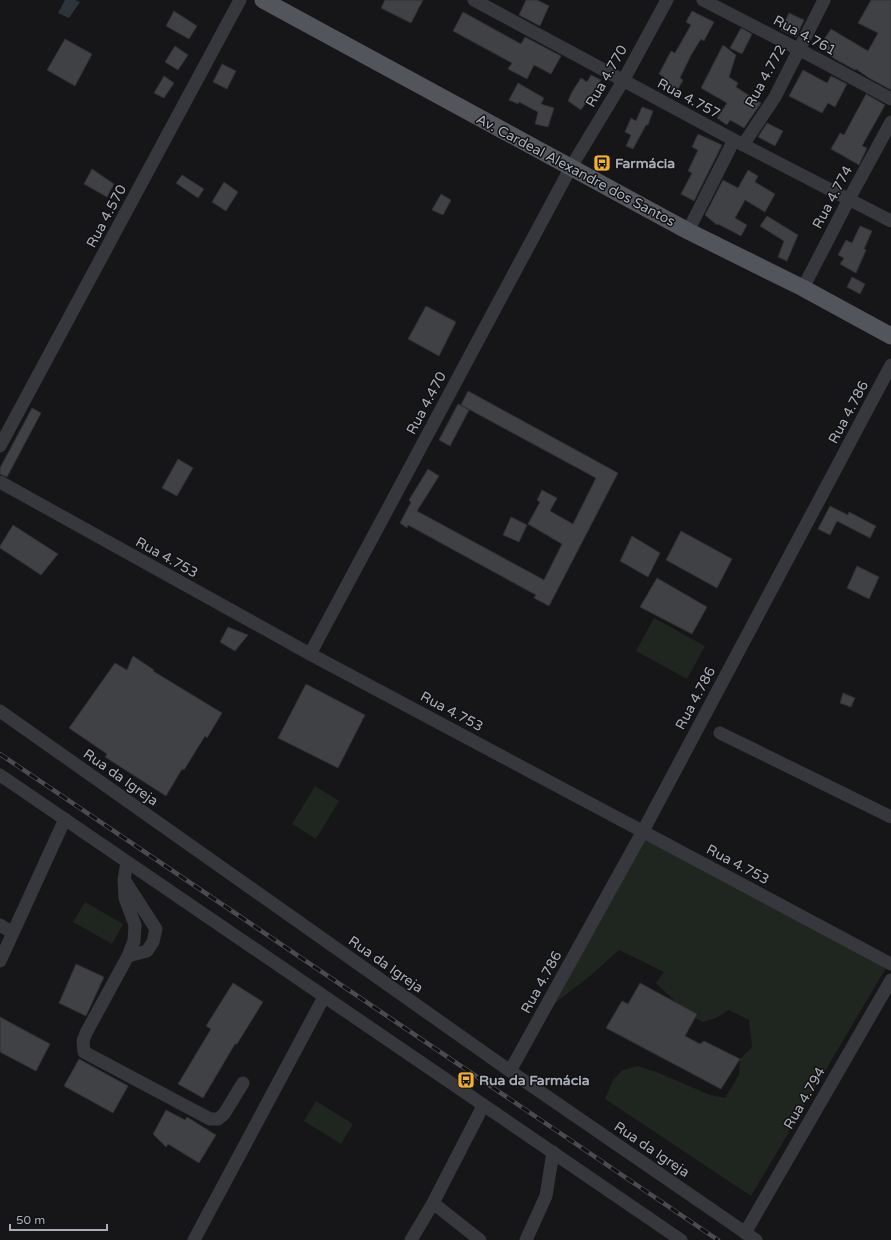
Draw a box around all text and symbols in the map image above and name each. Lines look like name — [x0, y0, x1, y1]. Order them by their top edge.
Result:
street label: Rua 4.761 — [770, 12, 839, 59]
street label: Rua 4.770 — [582, 42, 631, 110]
street label: Rua 4.772 — [741, 42, 790, 110]
street label: Rua 4.757 — [654, 75, 723, 122]
street label: Av. Cardeal Alexandre dos Santos — [473, 111, 678, 230]
bus stop icon: Farmácia — [592, 153, 612, 173]
place label: Farmácia — [615, 155, 675, 172]
street label: Rua 4.774 — [809, 163, 856, 232]
street label: Rua 4.570 — [83, 182, 130, 251]
street label: Rua 4.470 — [403, 369, 450, 437]
street label: Rua 4.786 — [825, 378, 872, 447]
street label: Rua 4.753 — [133, 533, 201, 582]
street label: Rua 4.786 — [672, 664, 719, 733]
street label: Rua 4.753 — [417, 688, 486, 735]
street label: Rua da Igreja — [80, 745, 161, 809]
street label: Rua 4.753 — [703, 841, 772, 888]
street label: Rua da Igreja — [345, 932, 426, 996]
street label: Rua 4.786 — [517, 948, 566, 1016]
street label: Rua 4.794 — [780, 1064, 829, 1132]
bus stop icon: Rua da Farmácia — [456, 1070, 476, 1090]
place label: Rua da Farmácia — [479, 1072, 590, 1089]
street label: Rua da Igreja — [611, 1118, 693, 1181]
scale bar — [10, 1206, 107, 1232]
text: 50 m — [16, 1213, 45, 1227]

